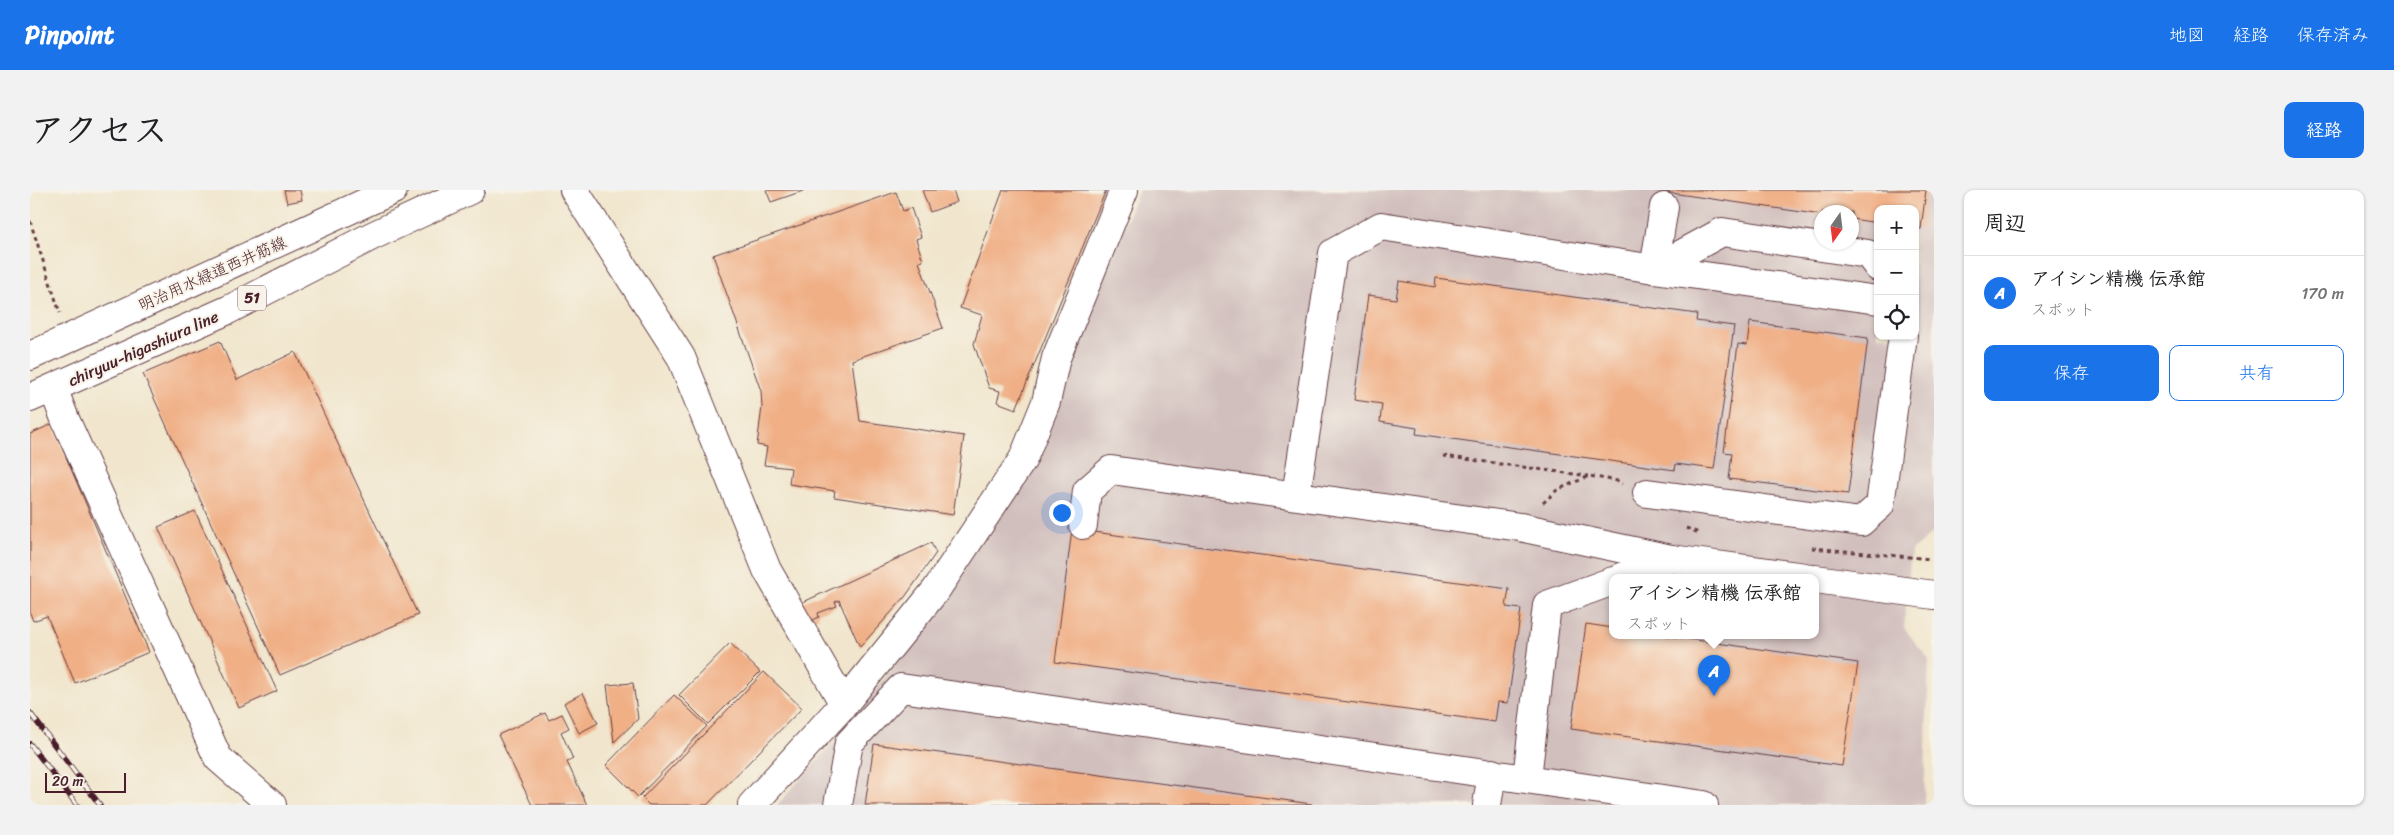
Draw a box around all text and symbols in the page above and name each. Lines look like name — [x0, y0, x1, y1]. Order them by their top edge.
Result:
text: Pinpoint — [25, 14, 114, 56]
text: 地図 — [2169, 19, 2205, 51]
text: 経路 — [2233, 19, 2269, 51]
text: 保存済み — [2297, 19, 2369, 51]
text: アクセス — [30, 99, 168, 161]
button: 経路 — [2284, 102, 2364, 158]
text: 周辺 — [1984, 204, 2026, 242]
north arrow — [1814, 205, 1859, 250]
map controls — [1874, 205, 1919, 340]
button: + — [1874, 205, 1919, 250]
street label: 明治用水緑道西井筋線 — [133, 228, 291, 319]
button: − — [1874, 250, 1919, 295]
text: アイシン精機 伝承館 — [2031, 262, 2205, 295]
text: A — [1995, 279, 2005, 308]
text: 170 m — [2301, 279, 2344, 308]
road number: 51 — [238, 286, 266, 310]
button: locate — [1874, 295, 1919, 340]
text: スポット — [2031, 295, 2095, 324]
street label: chiryuu-higashiura line — [63, 302, 223, 395]
button: 保存 — [1984, 345, 2159, 401]
button: 共有 — [2169, 345, 2344, 401]
your location — [1049, 500, 1075, 526]
popup — [1609, 574, 1819, 639]
text: アイシン精機 伝承館 — [1627, 576, 1801, 609]
text: スポット — [1627, 609, 1691, 638]
pin: A — [1698, 655, 1730, 696]
text: 20 m — [52, 769, 83, 794]
scale bar — [45, 770, 126, 793]

